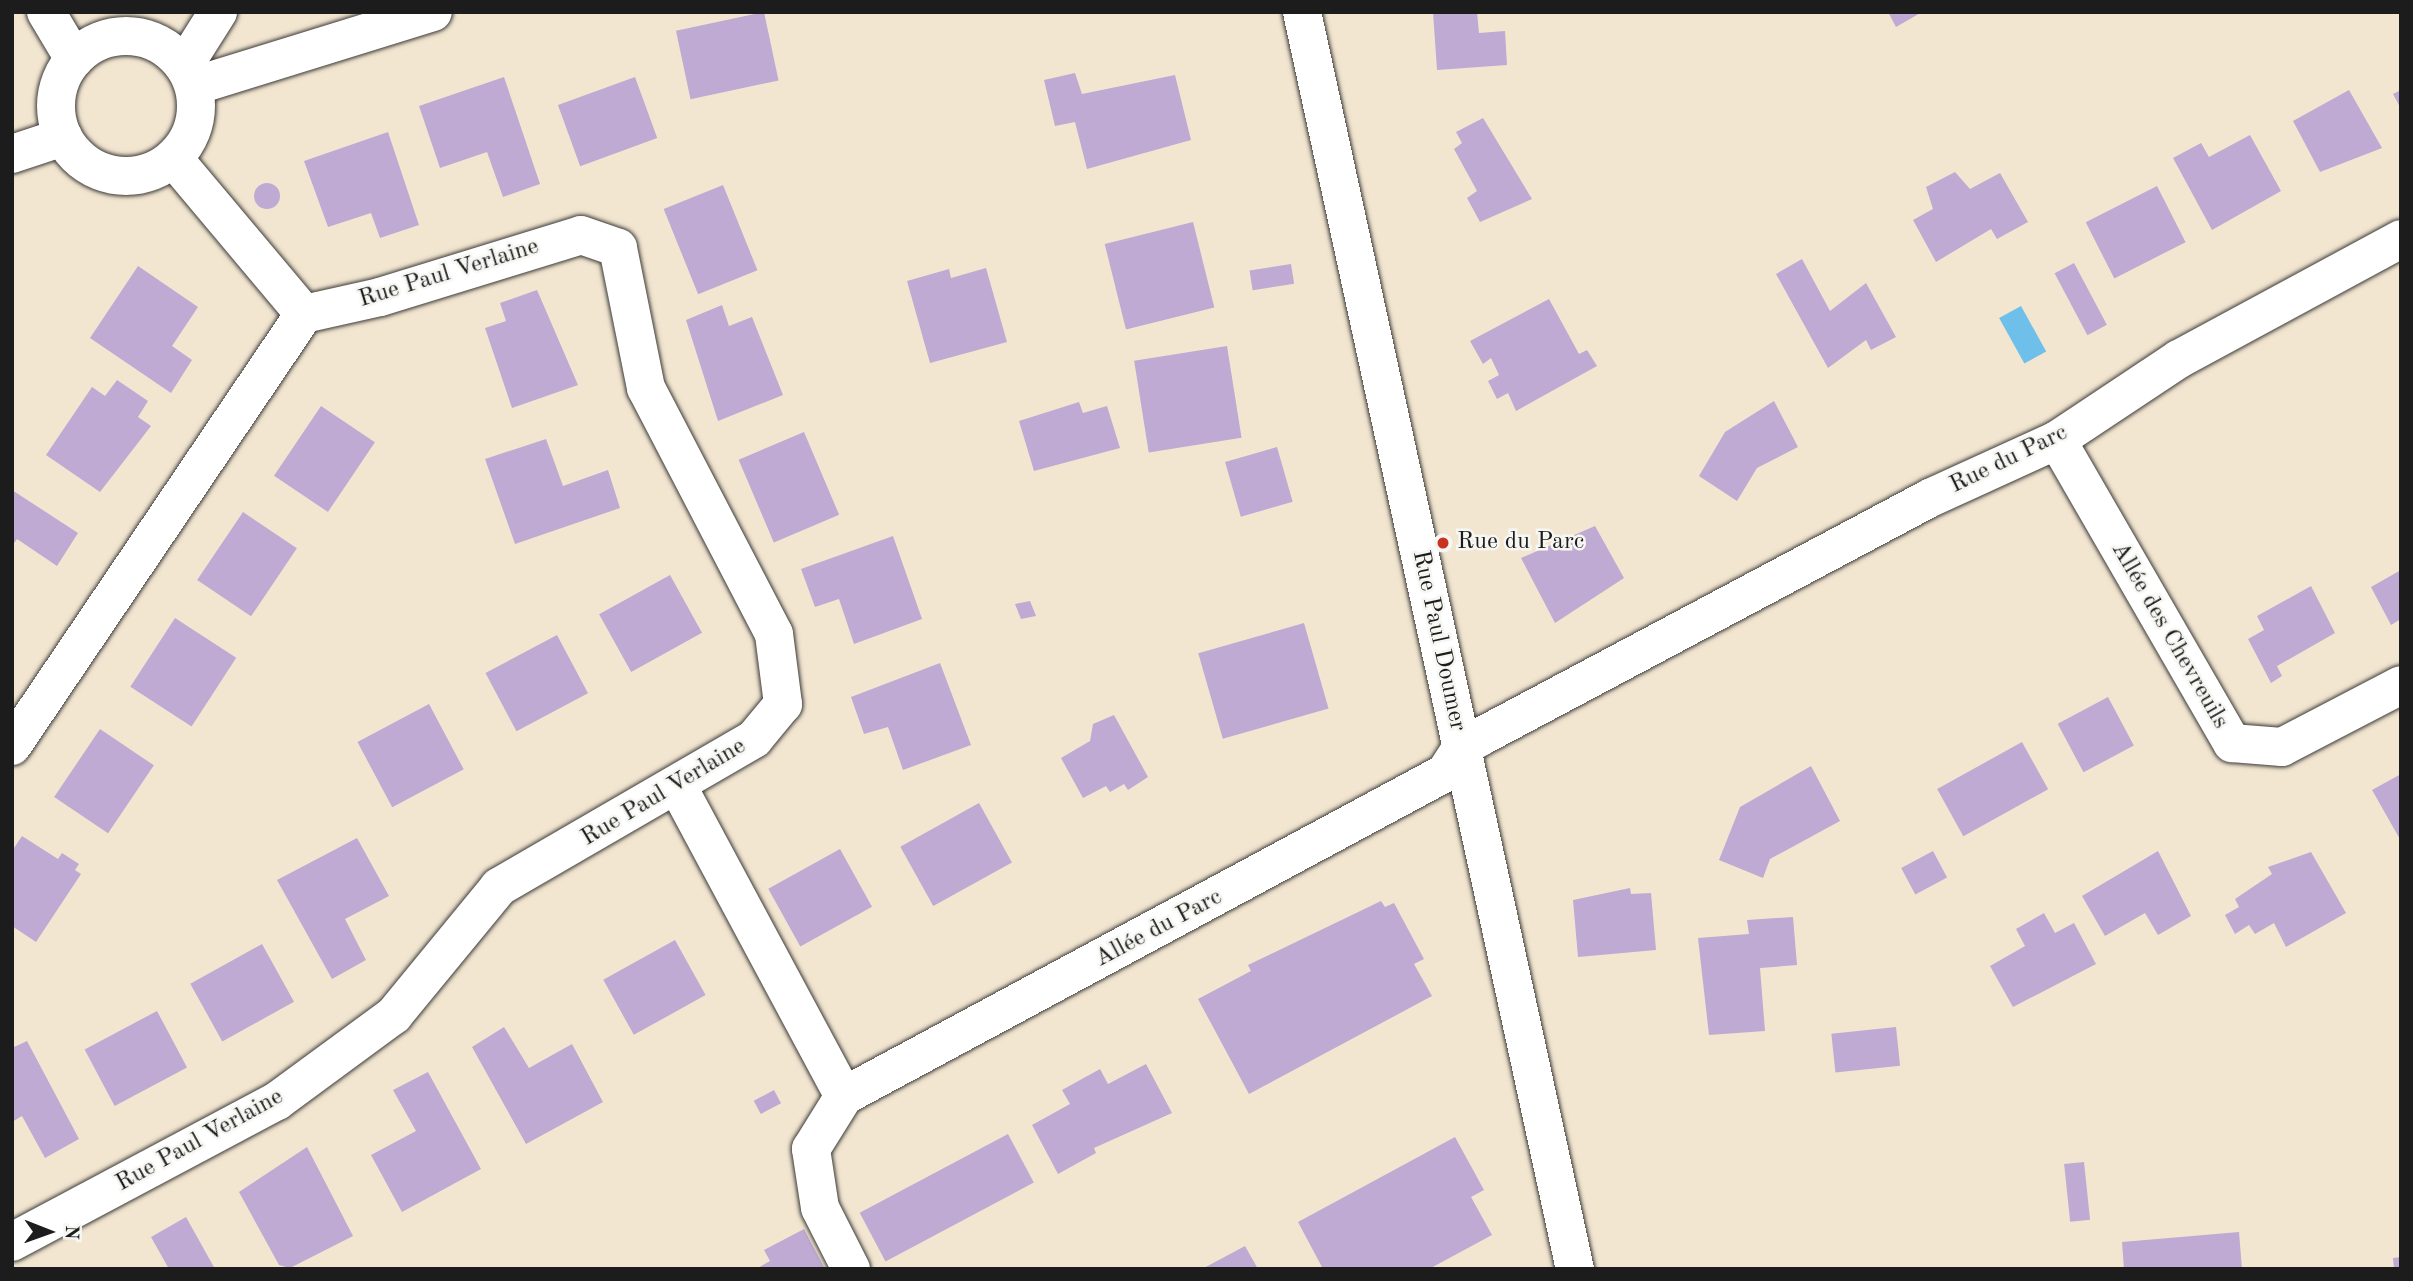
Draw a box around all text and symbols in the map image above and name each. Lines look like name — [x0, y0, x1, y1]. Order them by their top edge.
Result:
street label: Rue Paul Verlaine — [355, 233, 543, 315]
street label: Rue du Parc — [1946, 419, 2072, 501]
place label: Rue du Parc — [1457, 529, 1584, 557]
marker: Rue du Parc — [1435, 535, 1451, 551]
street label: Allée des Chevreuils — [2104, 538, 2234, 734]
street label: Rue Paul Doumer — [1405, 548, 1471, 734]
street label: Rue Paul Verlaine — [577, 733, 751, 853]
street label: Allée du Parc — [1091, 884, 1227, 974]
street label: Rue Paul Verlaine — [111, 1083, 289, 1199]
north arrow — [14, 1197, 84, 1267]
text: N — [61, 1225, 80, 1240]

